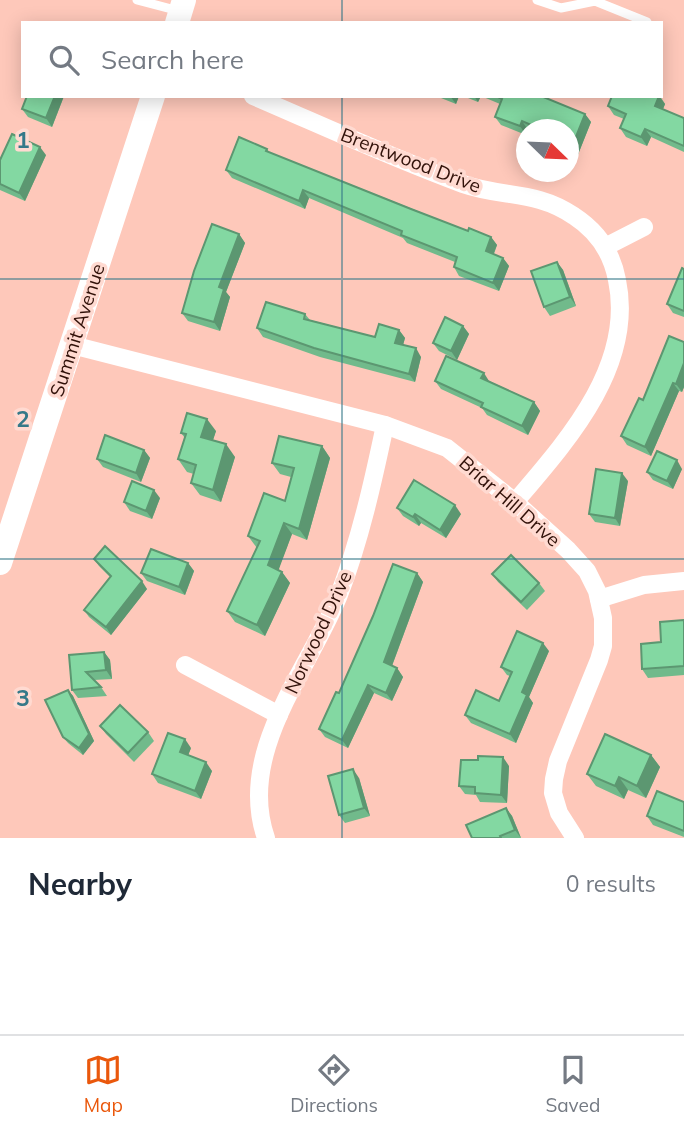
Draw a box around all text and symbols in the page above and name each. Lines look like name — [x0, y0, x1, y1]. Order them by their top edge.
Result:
search box — [21, 21, 663, 98]
icon: search — [45, 41, 83, 79]
text: Search here — [101, 43, 244, 76]
north arrow — [516, 119, 579, 182]
street label: Brentwood Drive — [337, 122, 485, 198]
text: 1 — [16, 125, 30, 154]
street label: Summit Avenue — [44, 260, 110, 400]
text: 2 — [16, 404, 30, 433]
street label: Briar Hill Drive — [454, 450, 566, 552]
street label: Norwood Drive — [279, 567, 357, 697]
text: 3 — [16, 683, 30, 712]
text: Nearby — [28, 865, 132, 903]
text: 0 results — [566, 869, 656, 898]
tab: Map — [84, 1051, 123, 1117]
tab: Directions — [290, 1051, 378, 1117]
tab: Saved — [545, 1051, 600, 1117]

